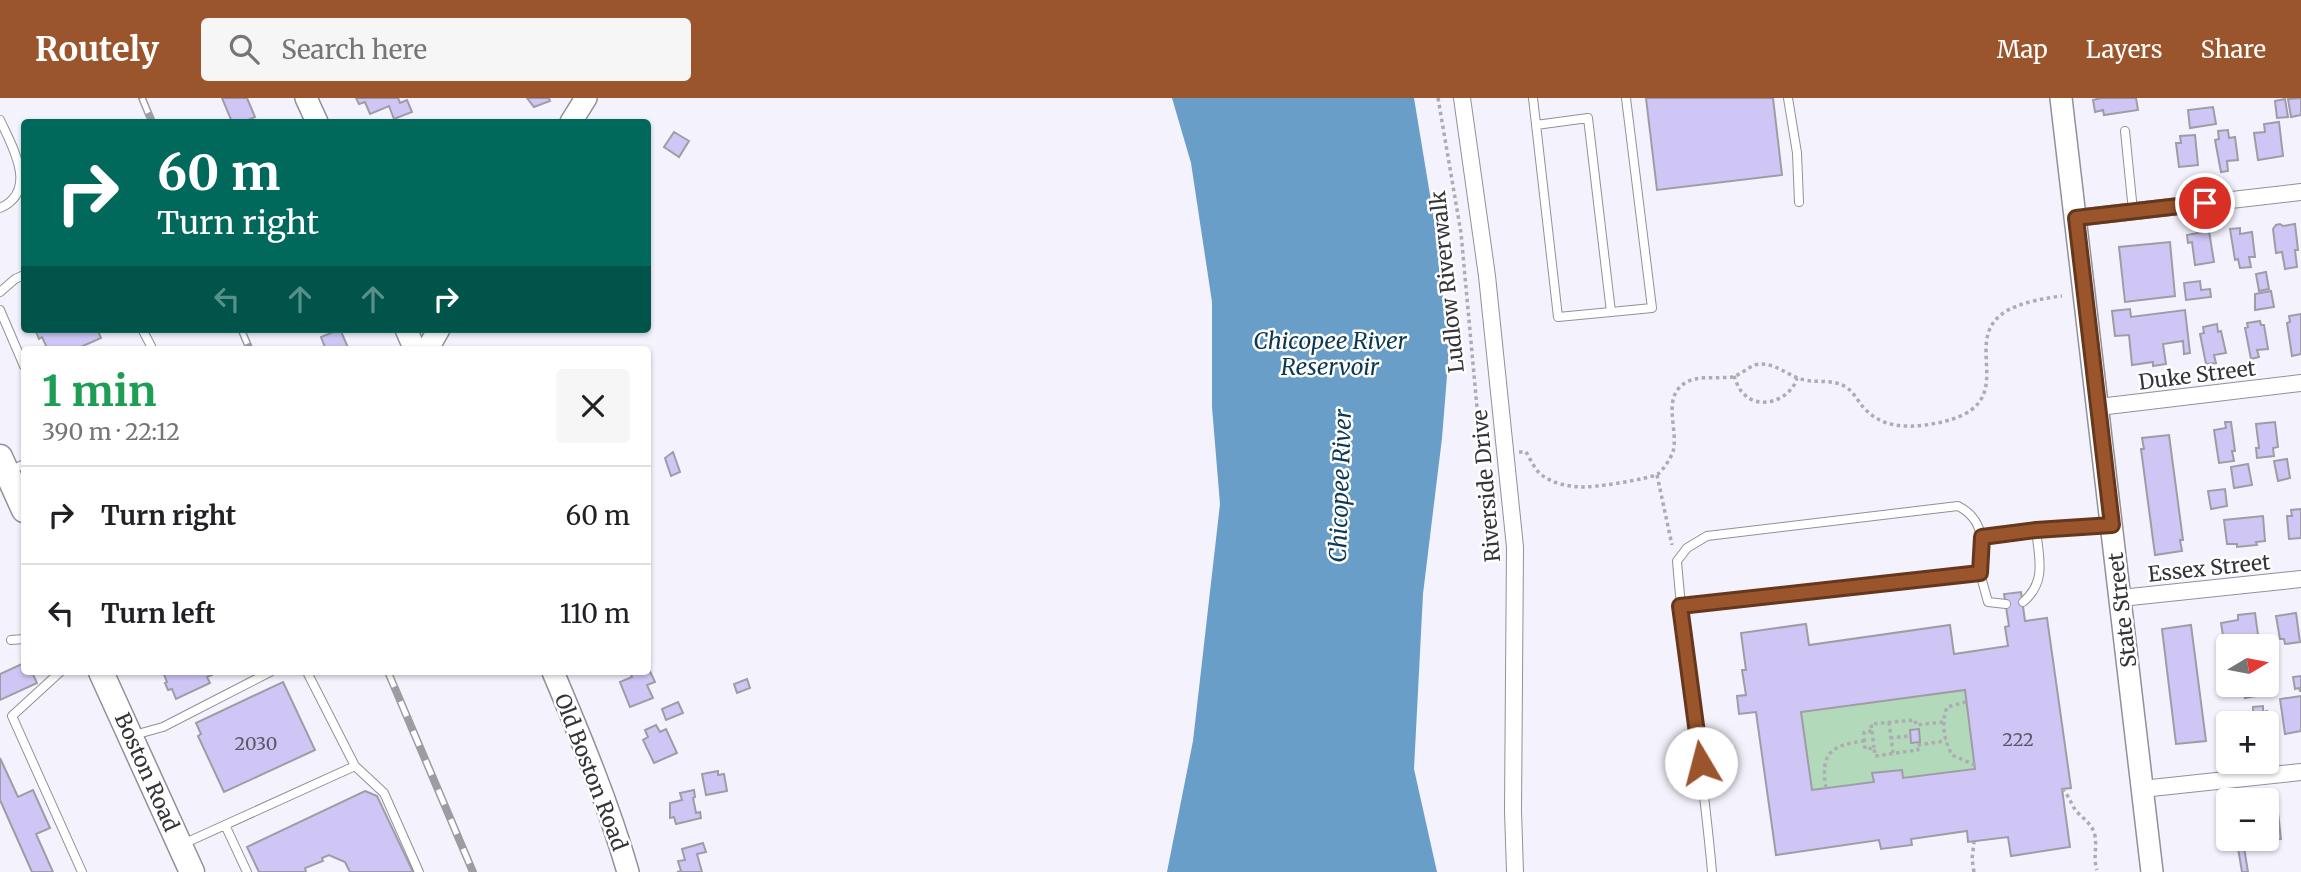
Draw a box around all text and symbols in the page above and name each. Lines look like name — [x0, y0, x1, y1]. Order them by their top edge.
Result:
search box — [201, 18, 691, 81]
text: Routely — [35, 29, 159, 70]
icon: search — [225, 30, 263, 68]
text: Search here — [281, 33, 427, 66]
text: Map — [1997, 34, 2048, 65]
text: Layers — [2086, 34, 2162, 65]
text: Share — [2200, 34, 2266, 65]
text: 60 m — [157, 142, 280, 203]
icon: right — [42, 147, 133, 238]
pin — [2175, 173, 2235, 233]
icon: arrive — [2186, 184, 2224, 222]
street label: Ludlow Riverwalk — [1424, 189, 1470, 374]
text: Turn right — [157, 203, 319, 243]
icon: left — [208, 280, 246, 318]
icon: ahead — [281, 280, 319, 318]
icon: ahead — [354, 280, 392, 318]
icon: right — [427, 280, 465, 318]
water label: Chicopee River Reservoir — [1253, 326, 1408, 381]
street label: Duke Street — [2137, 354, 2257, 396]
text: 1 min — [42, 365, 156, 417]
button: close — [556, 369, 630, 443]
water label: Chicopee River — [1323, 408, 1357, 563]
street label: Riverside Drive — [1466, 409, 1506, 563]
text: 390 m · 22:12 — [42, 417, 180, 446]
icon: right — [42, 496, 80, 534]
text: Turn right — [101, 499, 236, 532]
text: 60 m — [566, 499, 630, 532]
street label: Essex Street — [2147, 548, 2271, 588]
street label: State Street — [2102, 551, 2142, 669]
icon: left — [42, 594, 80, 632]
text: Turn left — [101, 597, 215, 630]
text: 110 m — [560, 597, 630, 630]
north arrow — [2216, 634, 2278, 696]
map controls — [2216, 634, 2279, 851]
street label: Old Boston Road — [549, 690, 633, 855]
street label: Boston Road — [109, 708, 185, 836]
button: + — [2216, 711, 2279, 774]
position arrow — [1664, 726, 1738, 800]
house number: 222 — [2002, 728, 2034, 751]
house number: 2030 — [235, 732, 277, 755]
button: − — [2216, 788, 2279, 851]

